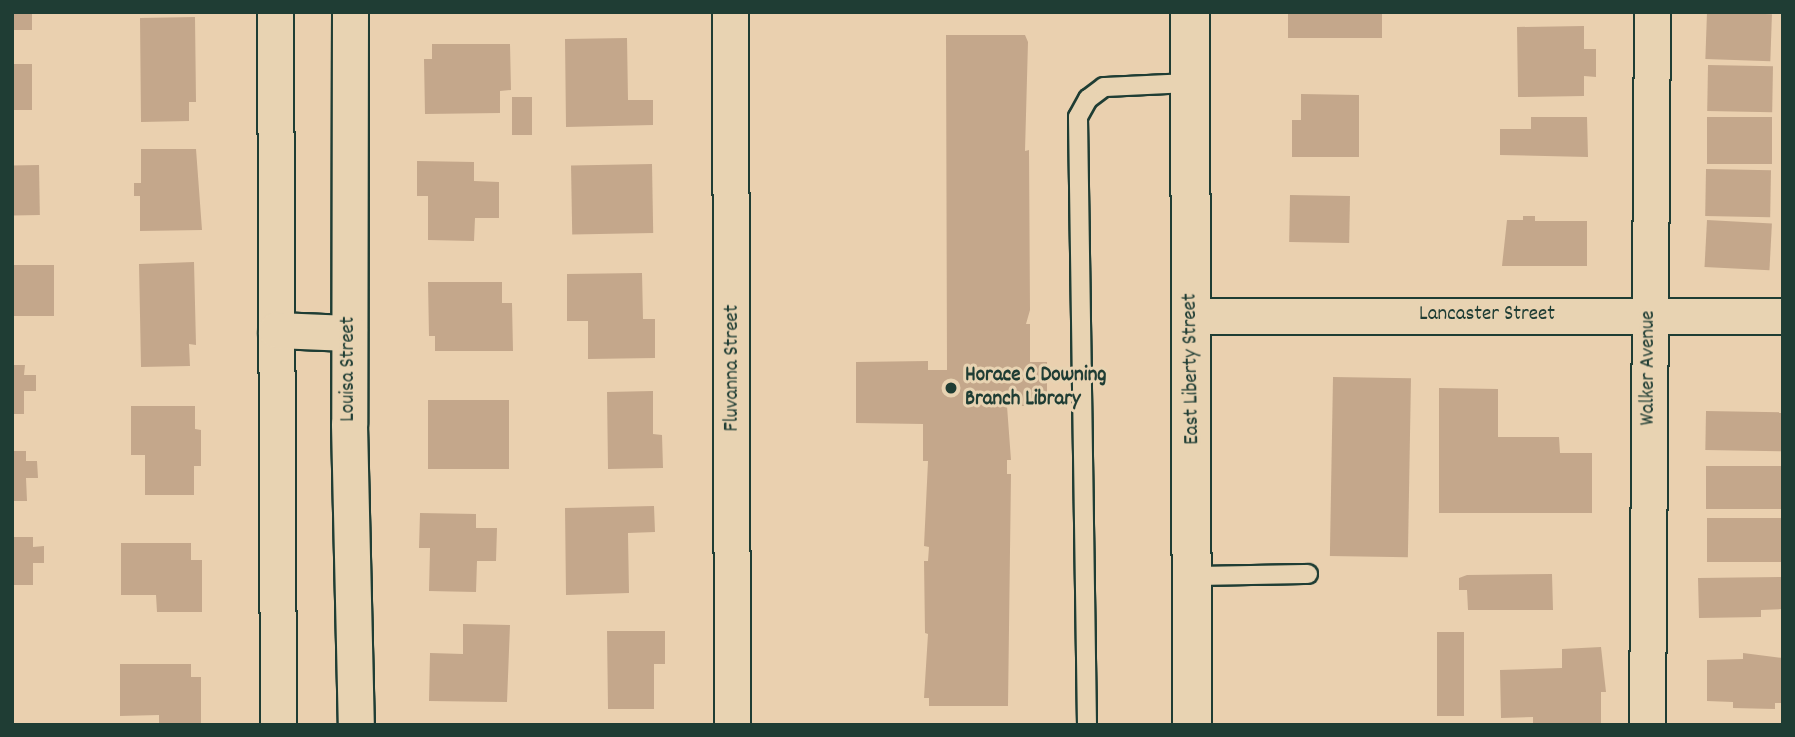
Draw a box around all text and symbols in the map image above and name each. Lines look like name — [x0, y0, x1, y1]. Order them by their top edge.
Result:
street label: East Liberty Street — [1178, 293, 1206, 445]
street label: Lancaster Street — [1419, 302, 1555, 328]
street label: Fluvanna Street — [720, 304, 746, 432]
street label: Walker Avenue — [1636, 311, 1662, 425]
street label: Louisa Street — [336, 316, 362, 422]
place label: Horace C Downing Branch Library — [965, 363, 1107, 413]
marker: Horace C Downing Branch Library — [943, 380, 959, 396]

